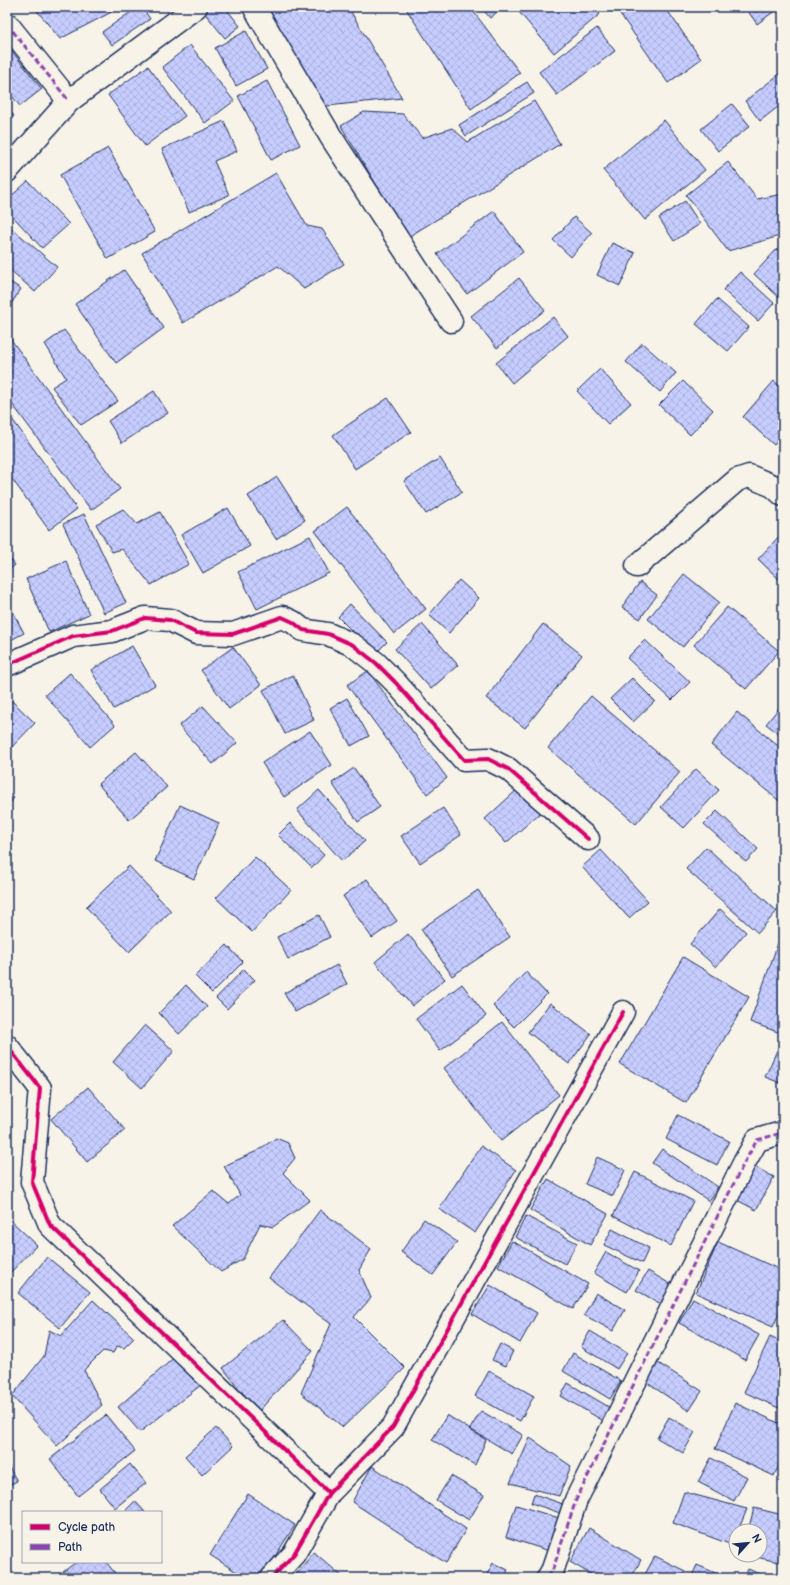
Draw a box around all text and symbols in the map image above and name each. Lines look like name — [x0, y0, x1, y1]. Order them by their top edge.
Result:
legend — [22, 1511, 162, 1563]
text: Cycle path — [58, 1520, 115, 1535]
north arrow — [728, 1523, 768, 1563]
text: N — [749, 1532, 764, 1545]
text: Path — [58, 1540, 83, 1555]

